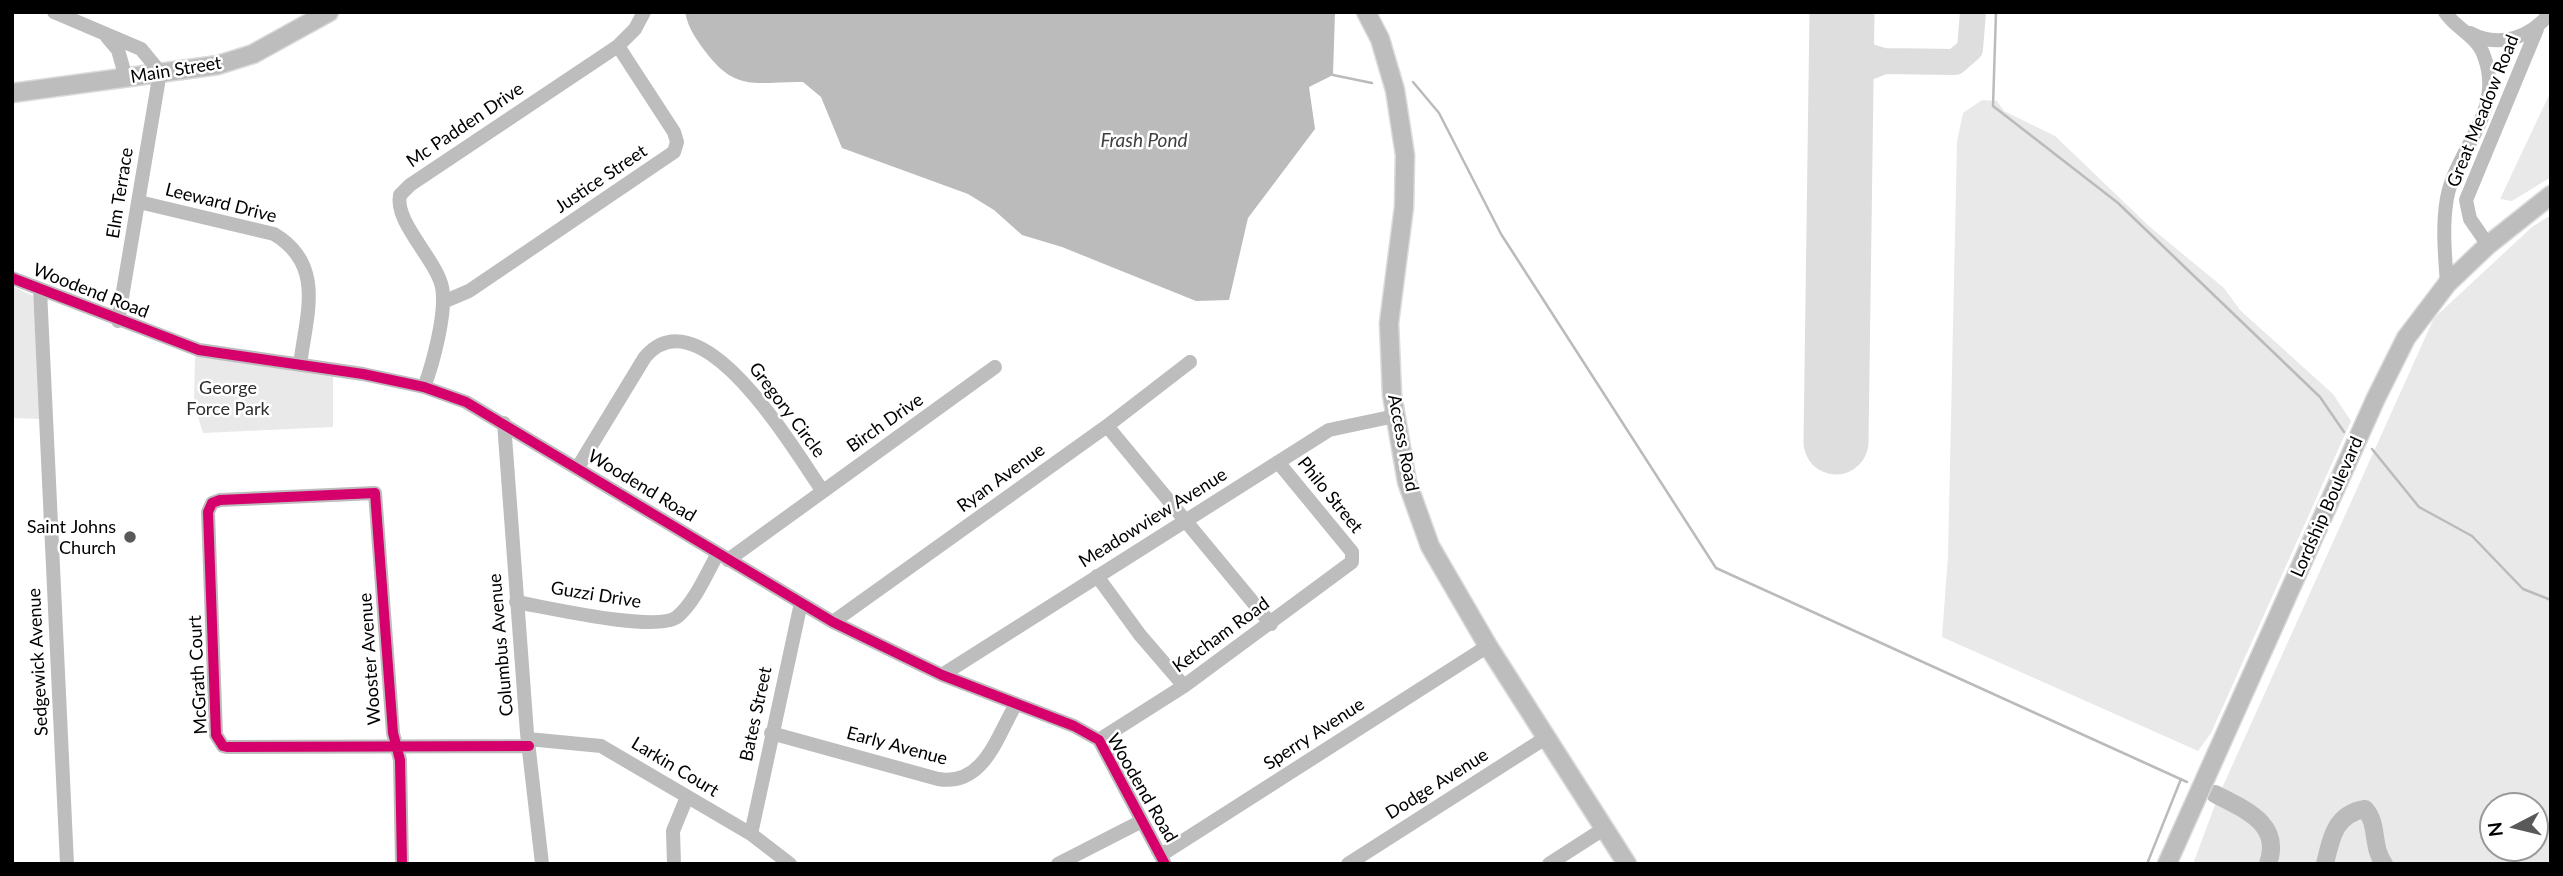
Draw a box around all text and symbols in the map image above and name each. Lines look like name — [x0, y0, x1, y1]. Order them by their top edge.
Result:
street label: Great Meadow Road — [2443, 32, 2523, 190]
street label: Main Street — [129, 52, 223, 88]
street label: Mc Padden Drive — [402, 78, 528, 172]
water label: Frash Pond — [1100, 130, 1188, 152]
street label: Justice Street — [551, 140, 651, 218]
street label: Elm Terrace — [102, 146, 138, 240]
street label: Leeward Drive — [163, 179, 279, 227]
street label: Woodend Road — [30, 259, 152, 323]
street label: Gregory Circle — [744, 358, 830, 462]
park label: George Force Park — [186, 377, 270, 420]
street label: Birch Drive — [843, 389, 927, 457]
street label: Access Road — [1383, 393, 1423, 493]
street label: Lordship Boulevard — [2286, 433, 2368, 581]
street label: Ryan Avenue — [953, 439, 1049, 517]
street label: Woodend Road — [584, 445, 700, 527]
street label: Philo Street — [1293, 453, 1367, 537]
street label: Meadowview Avenue — [1075, 464, 1231, 572]
place label: Saint Johns Church — [27, 516, 116, 558]
marker: Saint Johns Church — [122, 529, 138, 545]
street label: Columbus Avenue — [484, 573, 518, 717]
street label: Guzzi Drive — [549, 577, 643, 613]
street label: Sedgewick Avenue — [23, 587, 53, 737]
street label: Wooster Avenue — [355, 592, 385, 726]
street label: Ketcham Road — [1169, 593, 1273, 677]
street label: McGrath Court — [184, 615, 212, 735]
street label: Bates Street — [735, 665, 777, 763]
street label: Sperry Avenue — [1260, 693, 1368, 775]
street label: Early Avenue — [844, 722, 950, 770]
street label: Woodend Road — [1102, 730, 1182, 846]
street label: Larkin Court — [627, 733, 723, 801]
street label: Dodge Avenue — [1382, 744, 1492, 824]
north arrow — [2479, 792, 2549, 862]
text: N — [2482, 821, 2507, 838]

